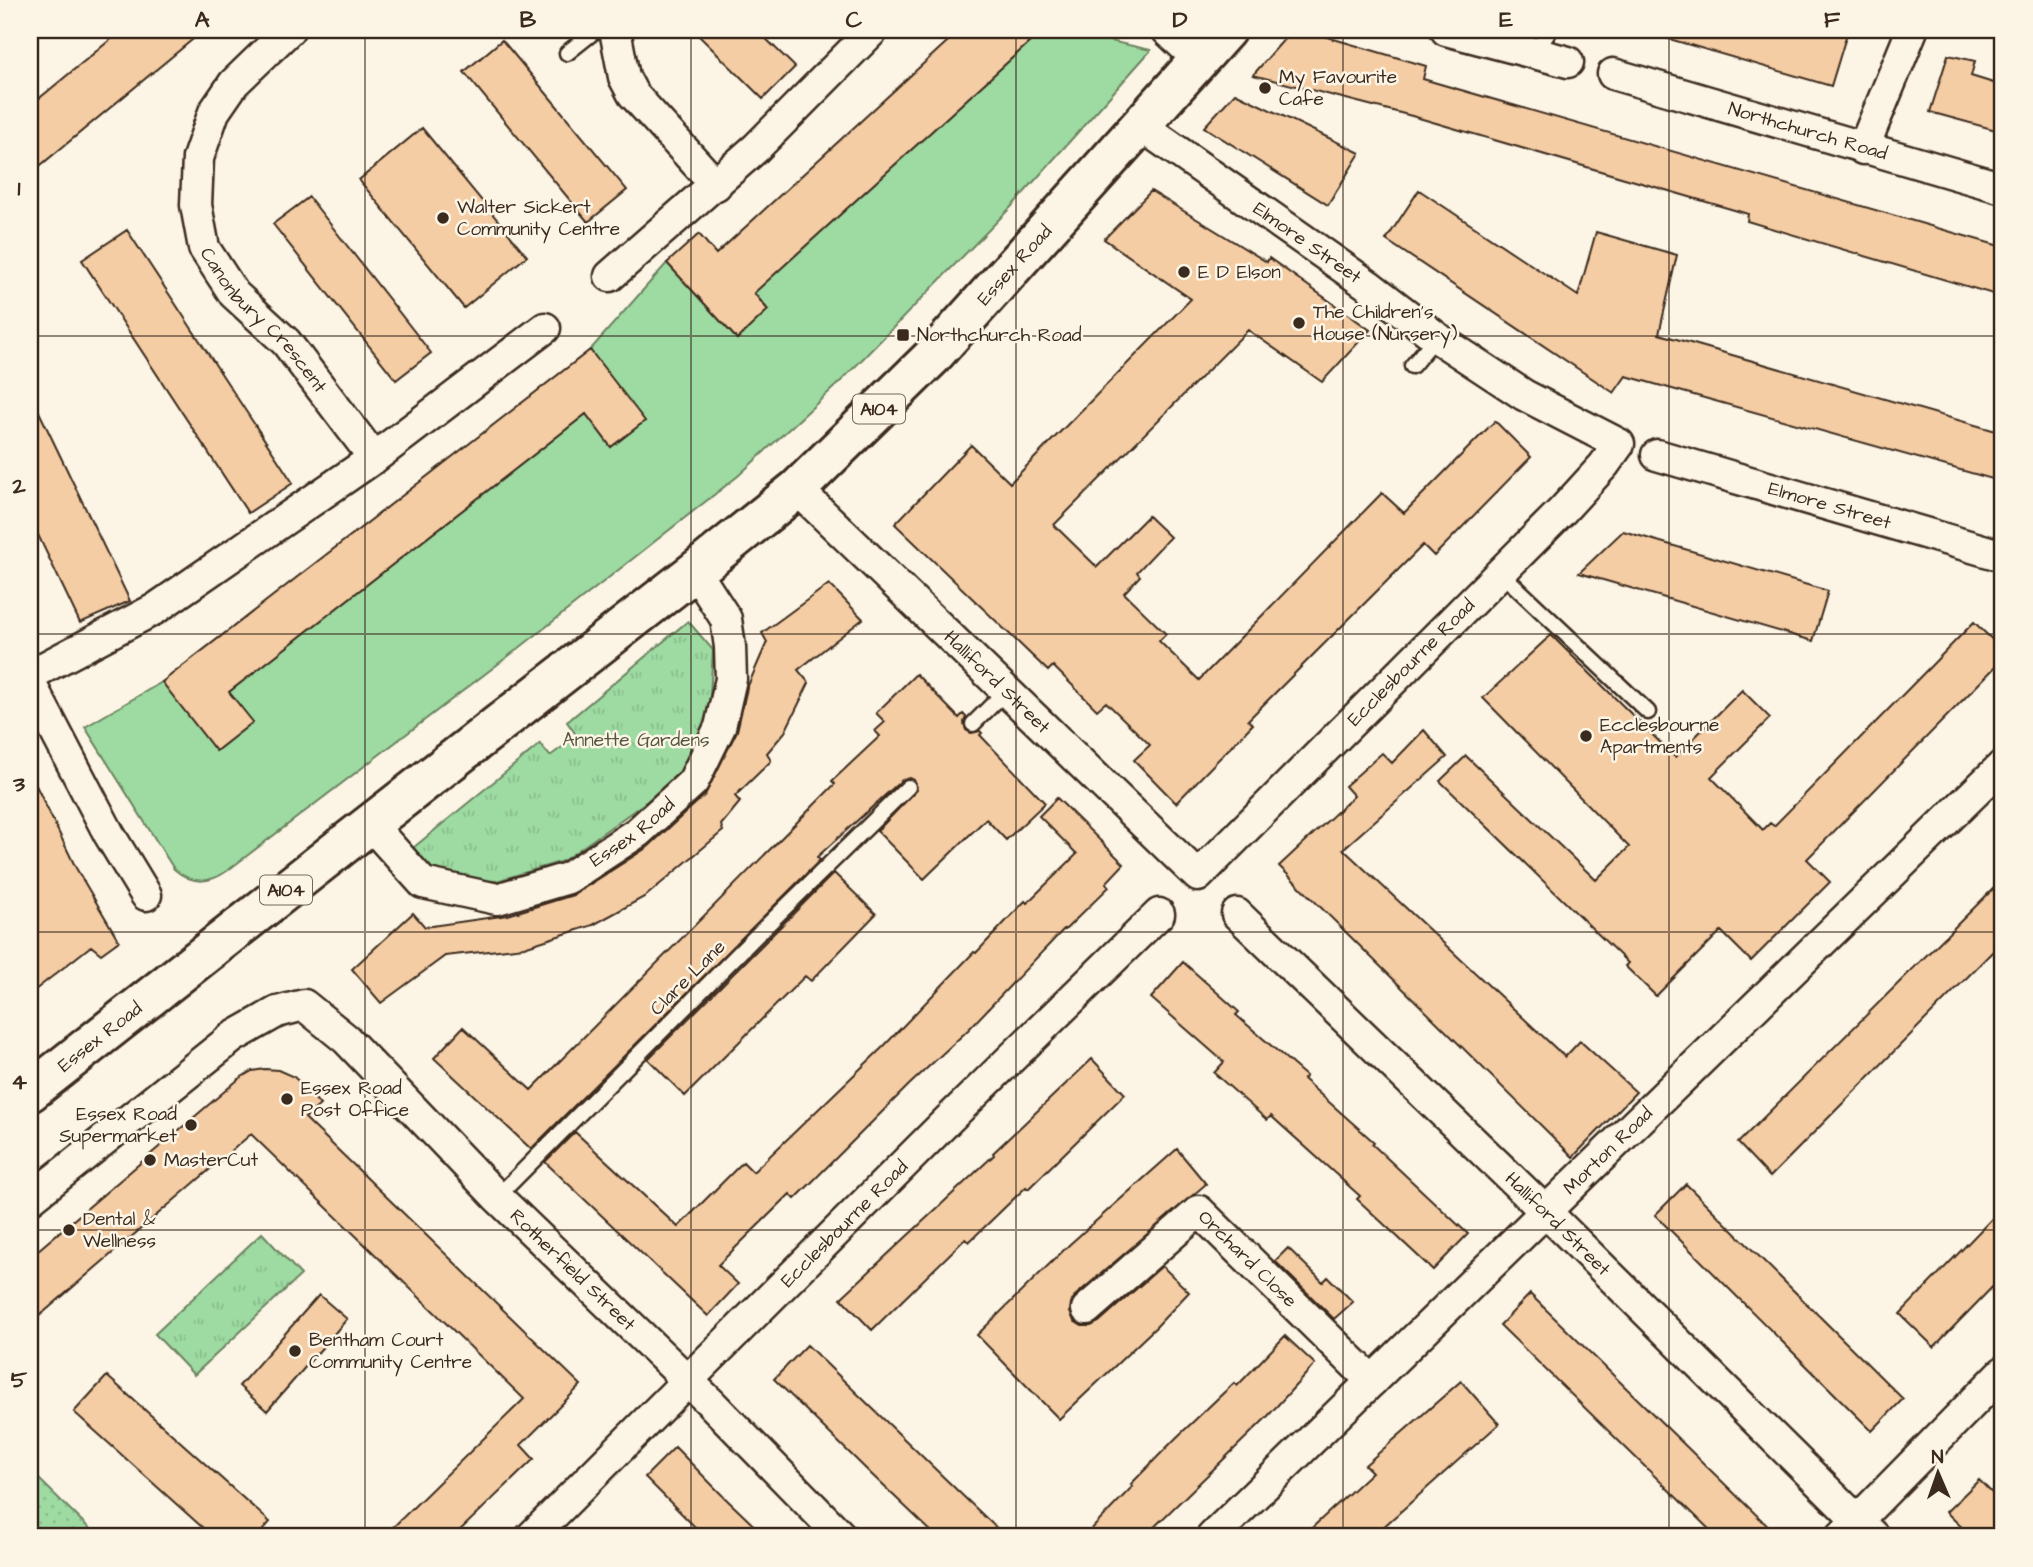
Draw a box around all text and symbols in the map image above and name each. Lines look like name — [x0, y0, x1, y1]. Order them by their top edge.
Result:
text: A — [195, 4, 210, 36]
text: B — [520, 4, 537, 36]
text: C — [846, 4, 863, 36]
text: D — [1173, 4, 1188, 36]
text: E — [1499, 4, 1513, 36]
text: F — [1824, 4, 1841, 36]
place label: My Favourite Cafe — [1279, 64, 1397, 113]
marker: My Favourite Cafe — [1257, 80, 1273, 96]
street label: Northchurch Road — [1725, 95, 1891, 167]
text: 1 — [18, 172, 21, 204]
place label: Walter Sickert Community Centre — [457, 194, 620, 244]
street label: Elmore Street — [1247, 196, 1367, 291]
marker: Walter Sickert Community Centre — [435, 210, 451, 226]
street label: Essex Road — [971, 218, 1058, 312]
street label: Canonbury Crescent — [193, 242, 334, 399]
place label: E D Elson — [1198, 259, 1281, 286]
marker: E D Elson — [1176, 264, 1192, 280]
place label: The Children's House (Nursery) — [1313, 299, 1458, 349]
marker: The Children's House (Nursery) — [1291, 315, 1307, 331]
place label: Northchurch Road — [917, 322, 1082, 349]
marker: Northchurch Road — [895, 327, 911, 343]
road number: A104 — [853, 394, 905, 424]
text: 2 — [11, 470, 26, 502]
street label: Elmore Street — [1765, 475, 1895, 536]
street label: Ecclesbourne Road — [1341, 592, 1481, 732]
street label: Halliford Street — [938, 624, 1056, 740]
place label: Ecclesbourne Apartments — [1600, 712, 1719, 761]
park label: Annette Gardens — [562, 727, 710, 754]
marker: Ecclesbourne Apartments — [1578, 728, 1594, 744]
text: 3 — [12, 768, 25, 800]
street label: Essex Road — [584, 791, 681, 874]
road number: A104 — [260, 876, 312, 904]
street label: Clare Lane — [644, 934, 732, 1022]
street label: Essex Road — [52, 995, 148, 1079]
text: 4 — [11, 1066, 27, 1098]
place label: Essex Road Post Office — [301, 1075, 409, 1124]
marker: Essex Road Post Office — [279, 1091, 295, 1107]
street label: Morton Road — [1557, 1100, 1659, 1201]
place label: Essex Road Supermarket — [59, 1101, 177, 1150]
marker: Essex Road Supermarket — [183, 1117, 199, 1133]
place label: MasterCut — [164, 1147, 258, 1174]
marker: MasterCut — [142, 1152, 158, 1168]
street label: Ecclesbourne Road — [774, 1154, 914, 1294]
street label: Halliford Street — [1499, 1166, 1617, 1282]
street label: Rotherfield Street — [504, 1203, 642, 1337]
street label: Orchard Close — [1192, 1204, 1303, 1314]
place label: Dental & Wellness — [83, 1206, 156, 1255]
marker: Dental & Wellness — [61, 1222, 77, 1238]
place label: Bentham Court Community Centre — [309, 1327, 472, 1377]
marker: Bentham Court Community Centre — [287, 1343, 303, 1359]
text: 5 — [11, 1364, 28, 1396]
north arrow — [1904, 1438, 1974, 1508]
text: N — [1931, 1444, 1944, 1471]

